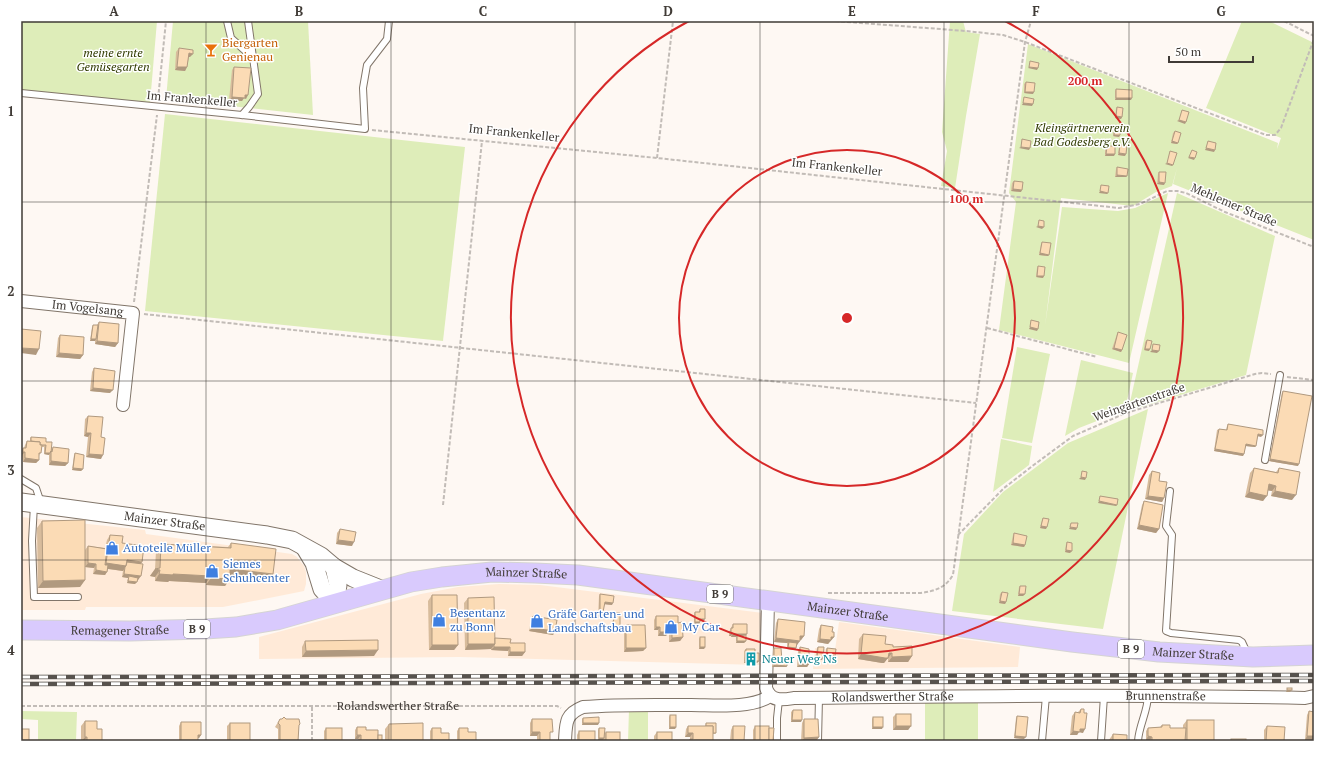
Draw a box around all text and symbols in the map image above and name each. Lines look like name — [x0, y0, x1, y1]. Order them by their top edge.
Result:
text: A — [109, 2, 119, 20]
text: B — [295, 2, 303, 20]
text: C — [479, 2, 487, 20]
text: D — [663, 2, 673, 20]
text: E — [848, 2, 856, 20]
text: F — [1032, 2, 1040, 20]
text: G — [1216, 2, 1226, 20]
place label: Biergarten Genienau — [222, 35, 278, 64]
scale bar — [1169, 38, 1253, 64]
bar icon: Biergarten Genienau — [203, 42, 219, 58]
text: 50 m — [1175, 44, 1202, 59]
park label: meine ernte Gemüsegarten — [76, 45, 150, 74]
text: 200 m — [1068, 73, 1102, 88]
street label: Im Frankenkeller — [146, 87, 238, 110]
text: 1 — [7, 102, 15, 120]
street label: Im Frankenkeller — [468, 120, 560, 145]
park label: Kleingärtnerverein Bad Godesberg e.V. — [1032, 120, 1131, 149]
street label: Im Frankenkeller — [791, 154, 883, 179]
street label: Mehlemer Straße — [1189, 180, 1280, 229]
text: 100 m — [949, 191, 983, 206]
text: 2 — [7, 282, 15, 300]
street label: Im Vogelsang — [51, 296, 125, 319]
centre of rings — [840, 311, 854, 325]
street label: Weingärtenstraße — [1091, 379, 1187, 424]
text: 3 — [7, 461, 15, 479]
street label: Mainzer Straße — [123, 508, 206, 534]
shop icon: Autoteile Müller — [104, 540, 120, 556]
place label: Autoteile Müller — [123, 540, 211, 555]
place label: Siemes Schuhcenter — [223, 556, 290, 585]
shop icon: Siemes Schuhcenter — [204, 563, 220, 579]
street label: Mainzer Straße — [485, 564, 568, 581]
road number: B 9 — [707, 585, 733, 603]
street label: Mainzer Straße — [806, 598, 889, 624]
place label: Besentanz zu Bonn — [450, 605, 505, 634]
place label: Gräfe Garten- und Landschaftsbau — [548, 606, 645, 635]
shop icon: Besentanz zu Bonn — [431, 612, 447, 628]
shop icon: Gräfe Garten- und Landschaftsbau — [529, 613, 545, 629]
shop icon: My Car — [663, 619, 679, 635]
place label: My Car — [682, 619, 720, 634]
road number: B 9 — [184, 620, 210, 638]
street label: Remagener Straße — [71, 622, 169, 638]
road number: B 9 — [1118, 640, 1144, 658]
text: 4 — [7, 641, 15, 659]
street label: Mainzer Straße — [1152, 643, 1234, 663]
building icon: Neuer Weg Ns — [743, 651, 759, 667]
place label: Neuer Weg Ns — [762, 651, 837, 666]
street label: Rolandswerther Straße — [831, 688, 954, 705]
street label: Brunnenstraße — [1125, 688, 1206, 703]
street label: Rolandswerther Straße — [337, 698, 459, 713]

